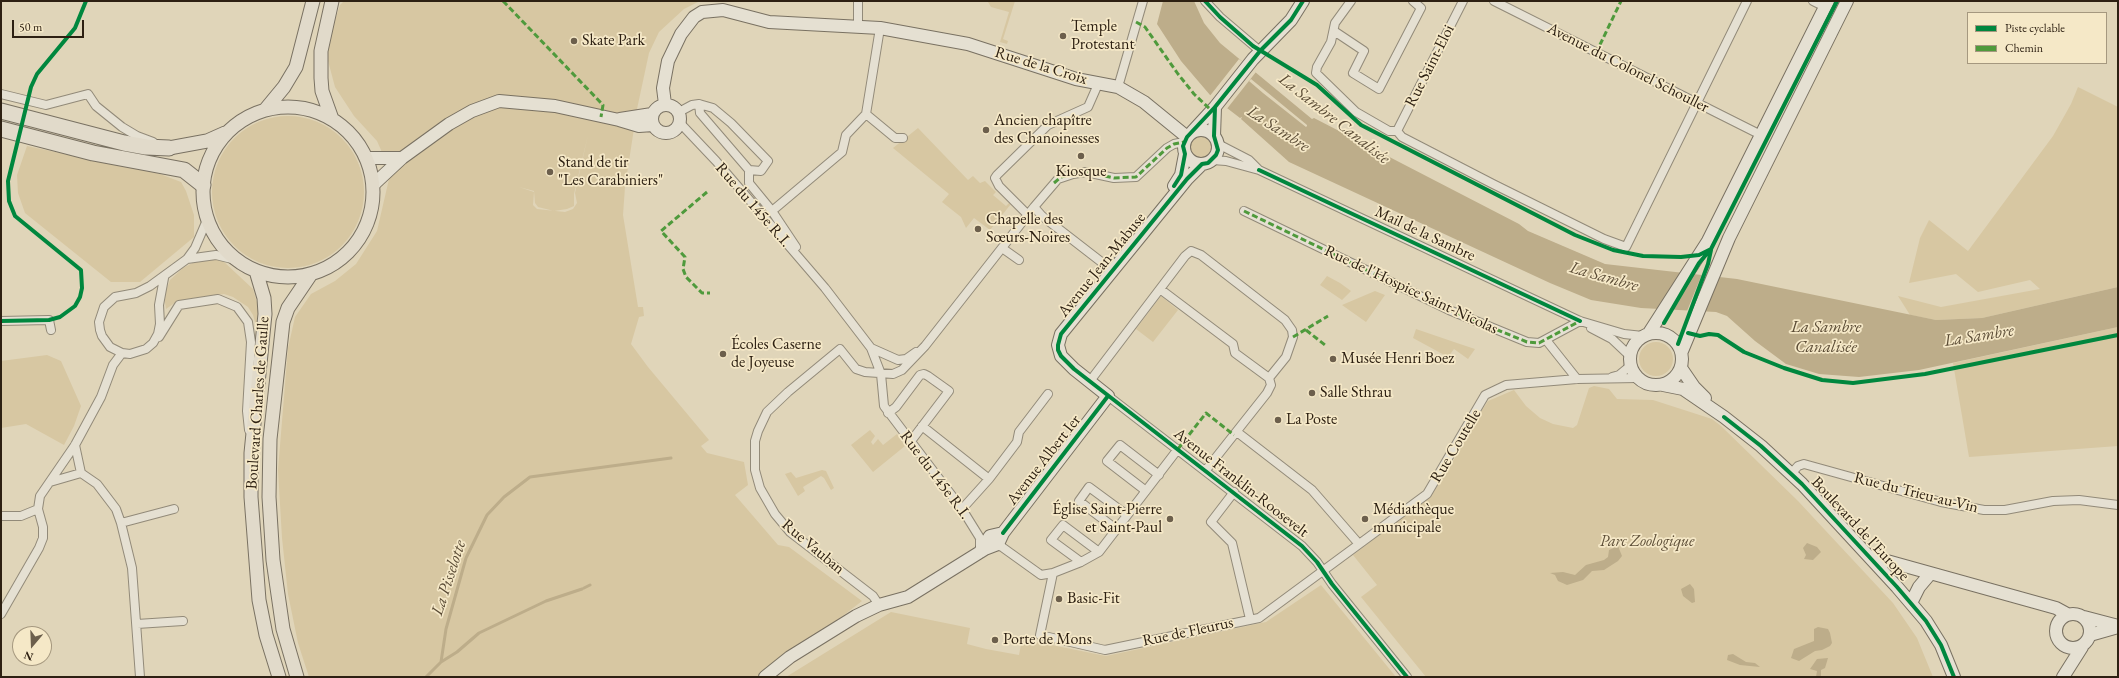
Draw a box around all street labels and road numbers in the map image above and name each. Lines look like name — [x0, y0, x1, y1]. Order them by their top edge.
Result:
street label: Avenue du Colonel Schouller — [1544, 19, 1712, 117]
street label: Rue Saint-Eloi — [1401, 22, 1459, 110]
street label: Rue de la Croix — [992, 43, 1090, 89]
street label: Rue du 145e R.I. — [711, 159, 795, 251]
street label: Mail de la Sambre — [1372, 202, 1478, 266]
street label: Avenue Jean-Mabuse — [1054, 209, 1150, 321]
street label: Rue de l'Hospice Saint-Nicolas — [1321, 241, 1501, 339]
street label: Boulevard Charles de Gaulle — [242, 316, 274, 490]
street label: Rue Coutelle — [1427, 406, 1485, 486]
street label: Avenue Albert Ier — [1003, 411, 1085, 509]
street label: Avenue Franklin-Roosevelt — [1170, 424, 1312, 542]
street label: Rue du 145e R.I. — [896, 427, 974, 523]
street label: Rue du Trieu-au-Vin — [1852, 468, 1980, 518]
street label: Boulevard de l'Europe — [1807, 473, 1913, 585]
street label: Rue Vauban — [778, 515, 848, 579]
street label: Rue de Fleurus — [1141, 613, 1235, 651]

